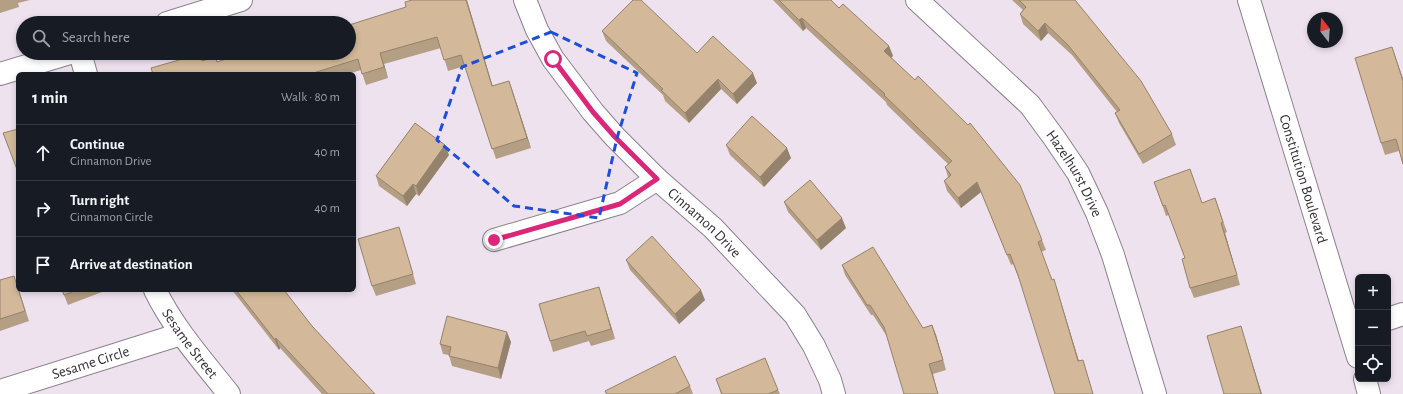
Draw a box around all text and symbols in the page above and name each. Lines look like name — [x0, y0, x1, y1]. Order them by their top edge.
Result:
north arrow — [1307, 12, 1343, 48]
search box — [16, 16, 356, 60]
icon: search — [30, 27, 52, 49]
text: Search here — [62, 30, 130, 45]
route start — [544, 50, 562, 68]
text: 1 min — [32, 89, 68, 106]
text: Walk · 80 m — [281, 91, 340, 104]
street label: Constitution Boulevard — [1277, 113, 1330, 245]
street label: Hazelhurst Drive — [1043, 127, 1105, 219]
text: Continue — [70, 137, 125, 152]
icon: ahead — [32, 142, 54, 164]
text: 40 m — [314, 146, 340, 159]
text: Cinnamon Drive — [70, 155, 152, 168]
street label: Cinnamon Drive — [665, 185, 744, 260]
text: Turn right — [70, 193, 129, 208]
icon: right — [32, 198, 54, 220]
text: 40 m — [314, 202, 340, 215]
text: Cinnamon Circle — [70, 211, 153, 224]
route end — [485, 231, 503, 249]
icon: arrive — [32, 254, 54, 276]
text: Arrive at destination — [70, 257, 193, 272]
map controls — [1355, 274, 1391, 382]
button: + — [1355, 274, 1391, 310]
street label: Sesame Street — [159, 306, 221, 381]
button: − — [1355, 310, 1391, 346]
street label: Sesame Circle — [50, 343, 131, 382]
button: locate — [1355, 346, 1391, 382]

